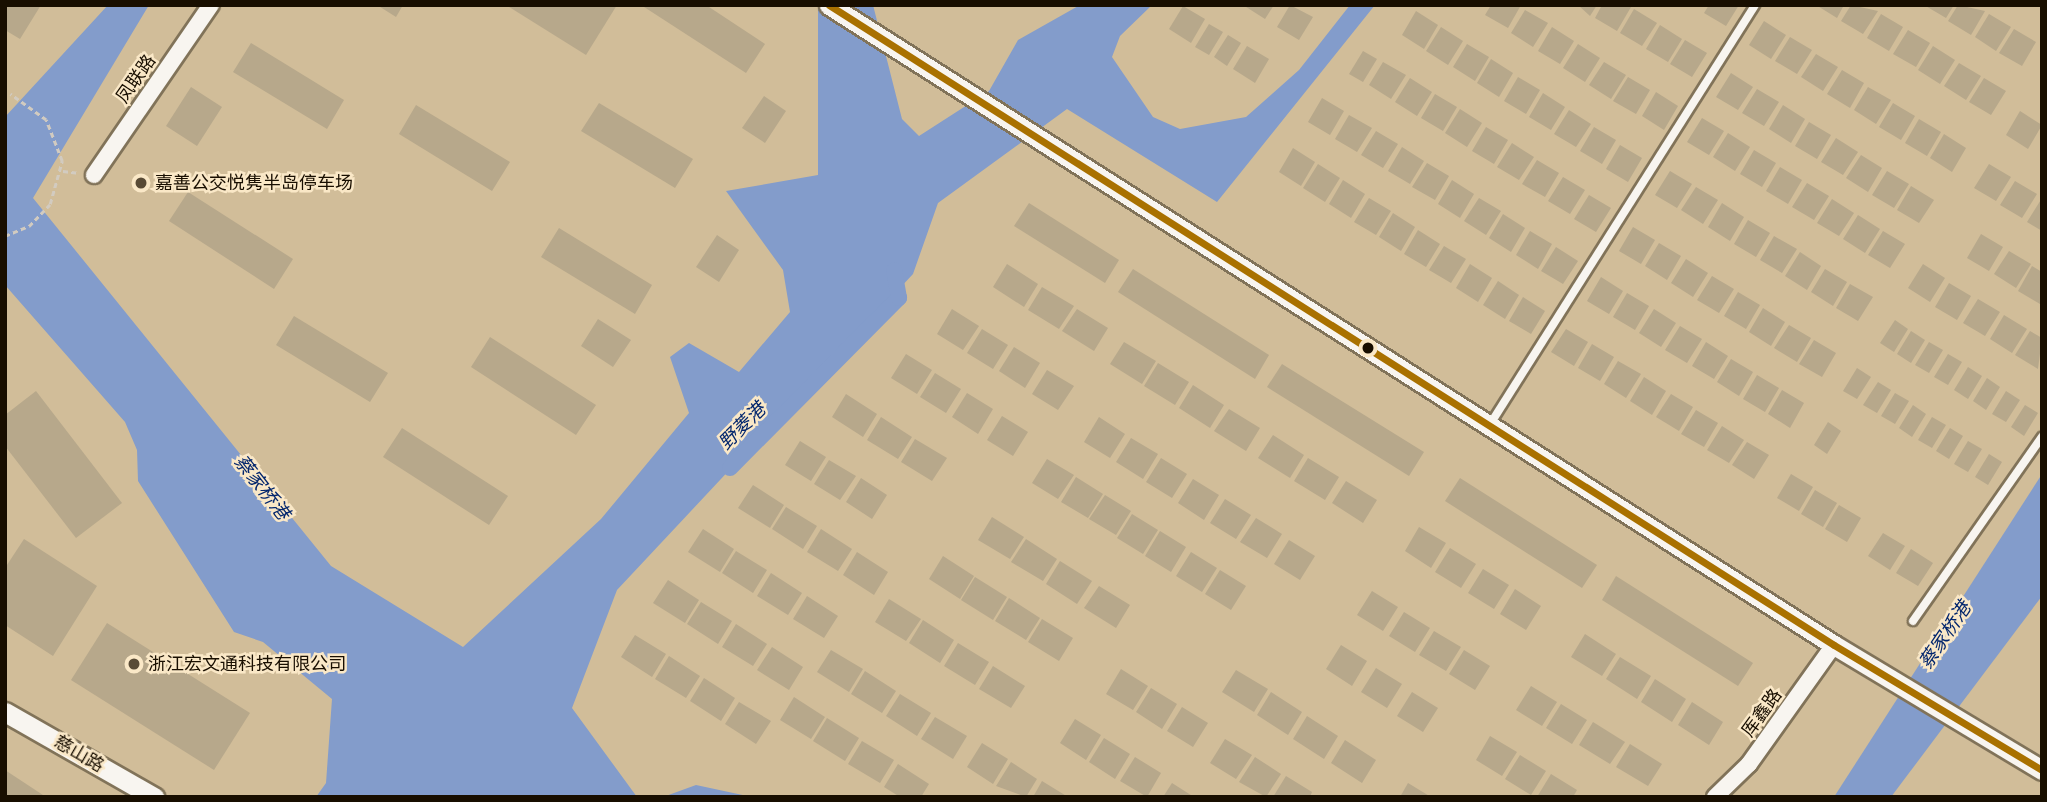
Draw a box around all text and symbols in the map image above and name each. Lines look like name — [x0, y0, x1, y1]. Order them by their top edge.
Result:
street label: 凤联路 — [112, 51, 160, 107]
place label: 嘉善公交悦隽半岛停车场 — [155, 172, 353, 194]
marker: 嘉善公交悦隽半岛停车场 — [133, 175, 149, 191]
unlabelled marker — [1361, 341, 1375, 355]
water label: 野菱港 — [715, 399, 771, 455]
water label: 蔡家桥港 — [229, 451, 293, 525]
water label: 蔡家桥港 — [1915, 598, 1977, 674]
place label: 浙江宏文通科技有限公司 — [148, 653, 346, 675]
marker: 浙江宏文通科技有限公司 — [126, 656, 142, 672]
street label: 厍鑫路 — [1737, 685, 1787, 741]
street label: 慈山路 — [50, 731, 108, 777]

